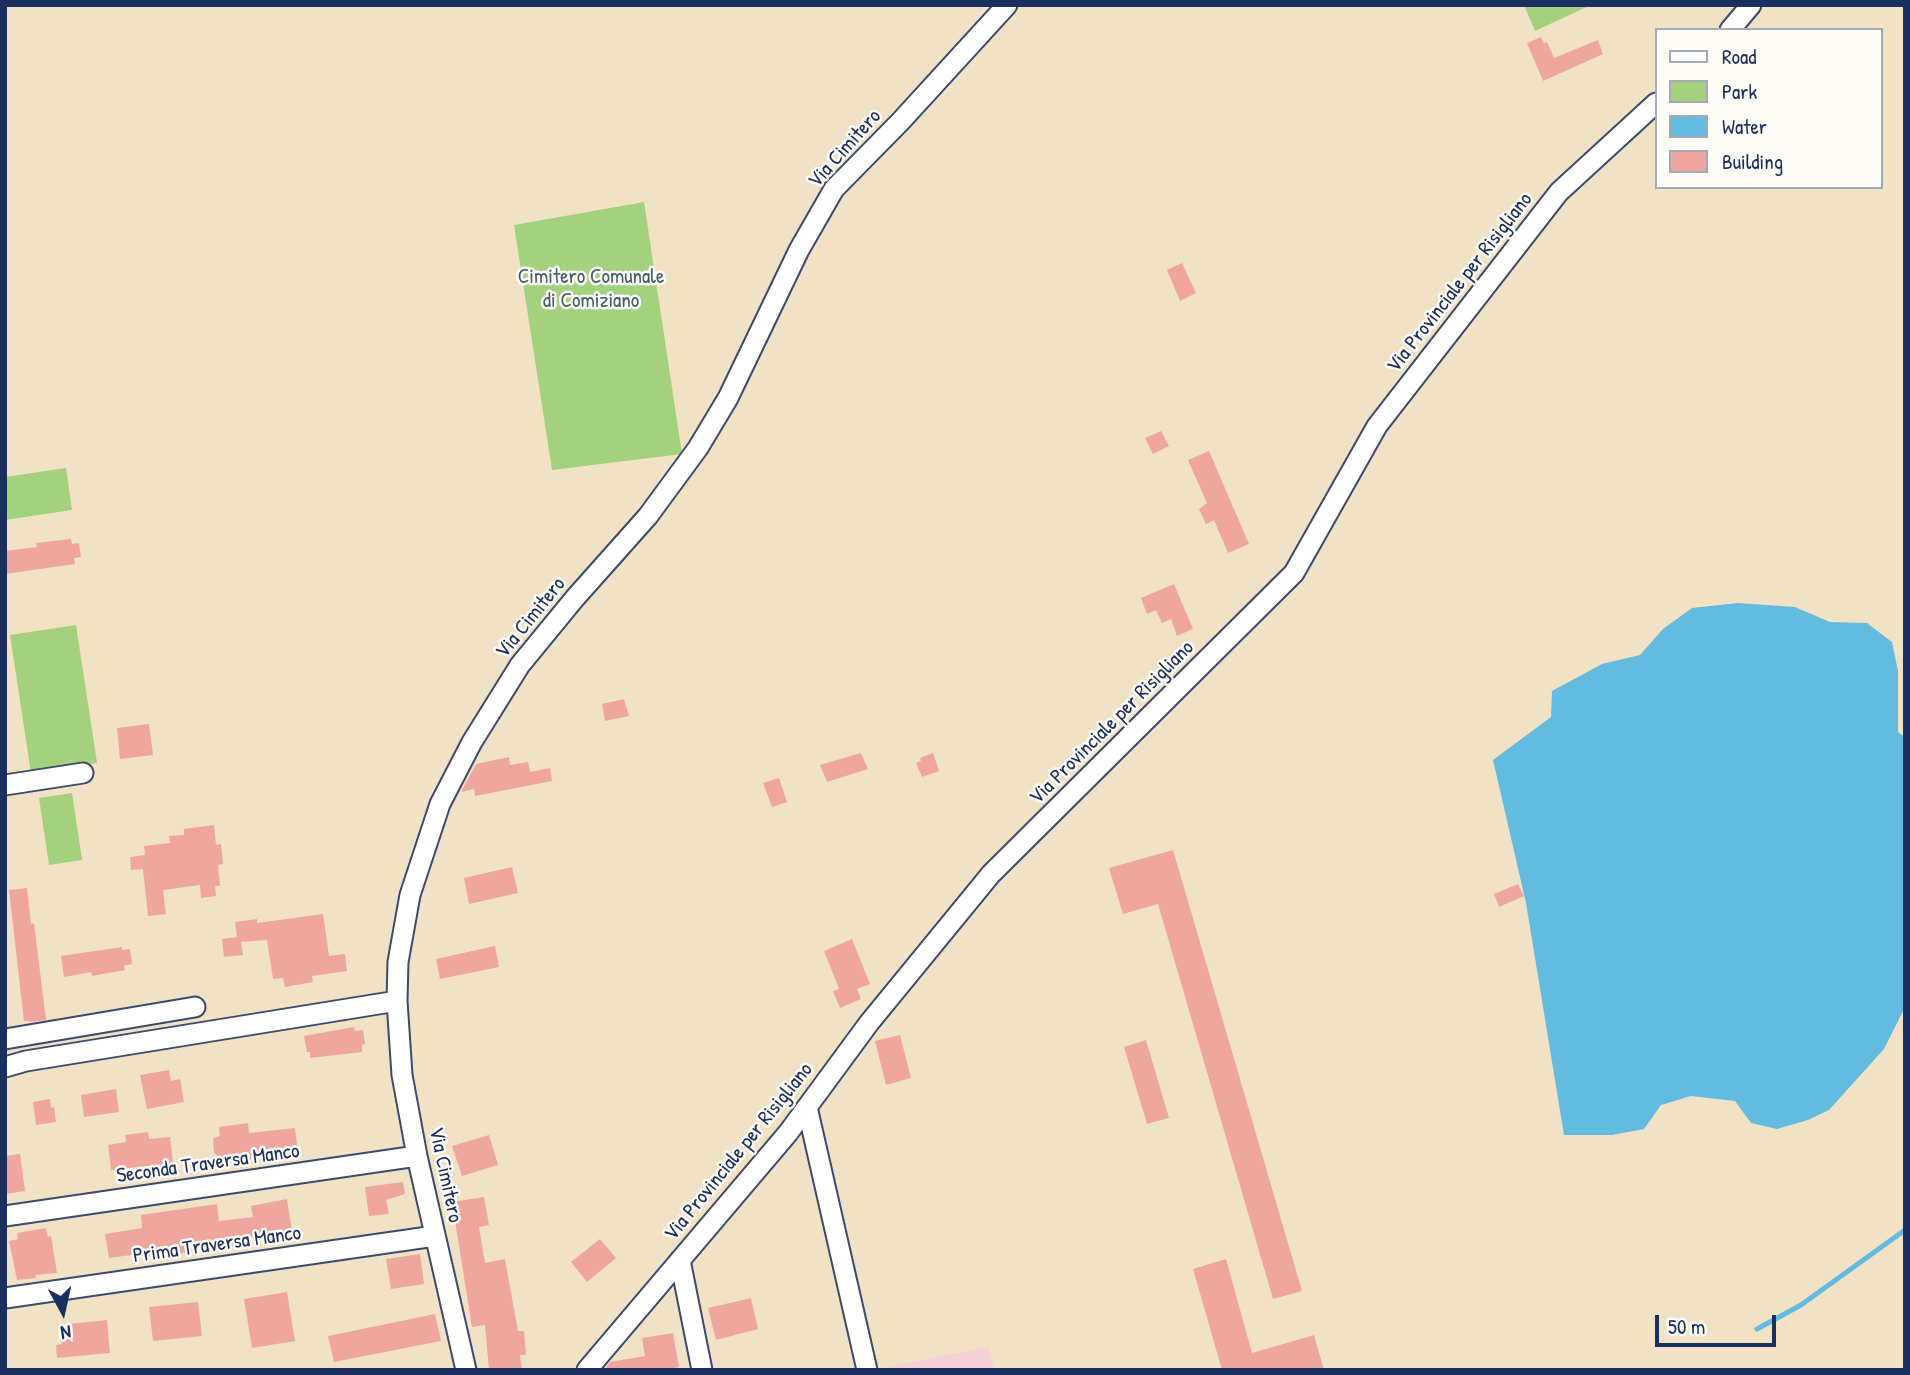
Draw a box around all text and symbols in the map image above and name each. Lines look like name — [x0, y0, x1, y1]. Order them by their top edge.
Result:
legend — [1654, 28, 1882, 189]
text: Road — [1722, 42, 1756, 71]
text: Park — [1722, 77, 1757, 106]
street label: Via Cimitero — [803, 105, 887, 193]
text: Water — [1722, 112, 1767, 141]
text: Building — [1722, 147, 1783, 176]
street label: Via Provinciale per Risigliano — [1382, 188, 1538, 378]
park label: Cimitero Comunale di Comiziano — [518, 264, 664, 314]
street label: Via Cimitero — [491, 572, 571, 664]
street label: Via Provinciale per Risigliano — [1025, 636, 1199, 810]
street label: Via Provinciale per Risigliano — [659, 1058, 819, 1246]
street label: Via Cimitero — [423, 1125, 467, 1225]
street label: Seconda Traversa Manco — [115, 1139, 301, 1189]
street label: Prima Traversa Manco — [131, 1221, 303, 1269]
north arrow — [28, 1277, 98, 1347]
scale bar — [1658, 1302, 1779, 1346]
text: 50 m — [1668, 1312, 1705, 1341]
text: N — [59, 1319, 73, 1346]

